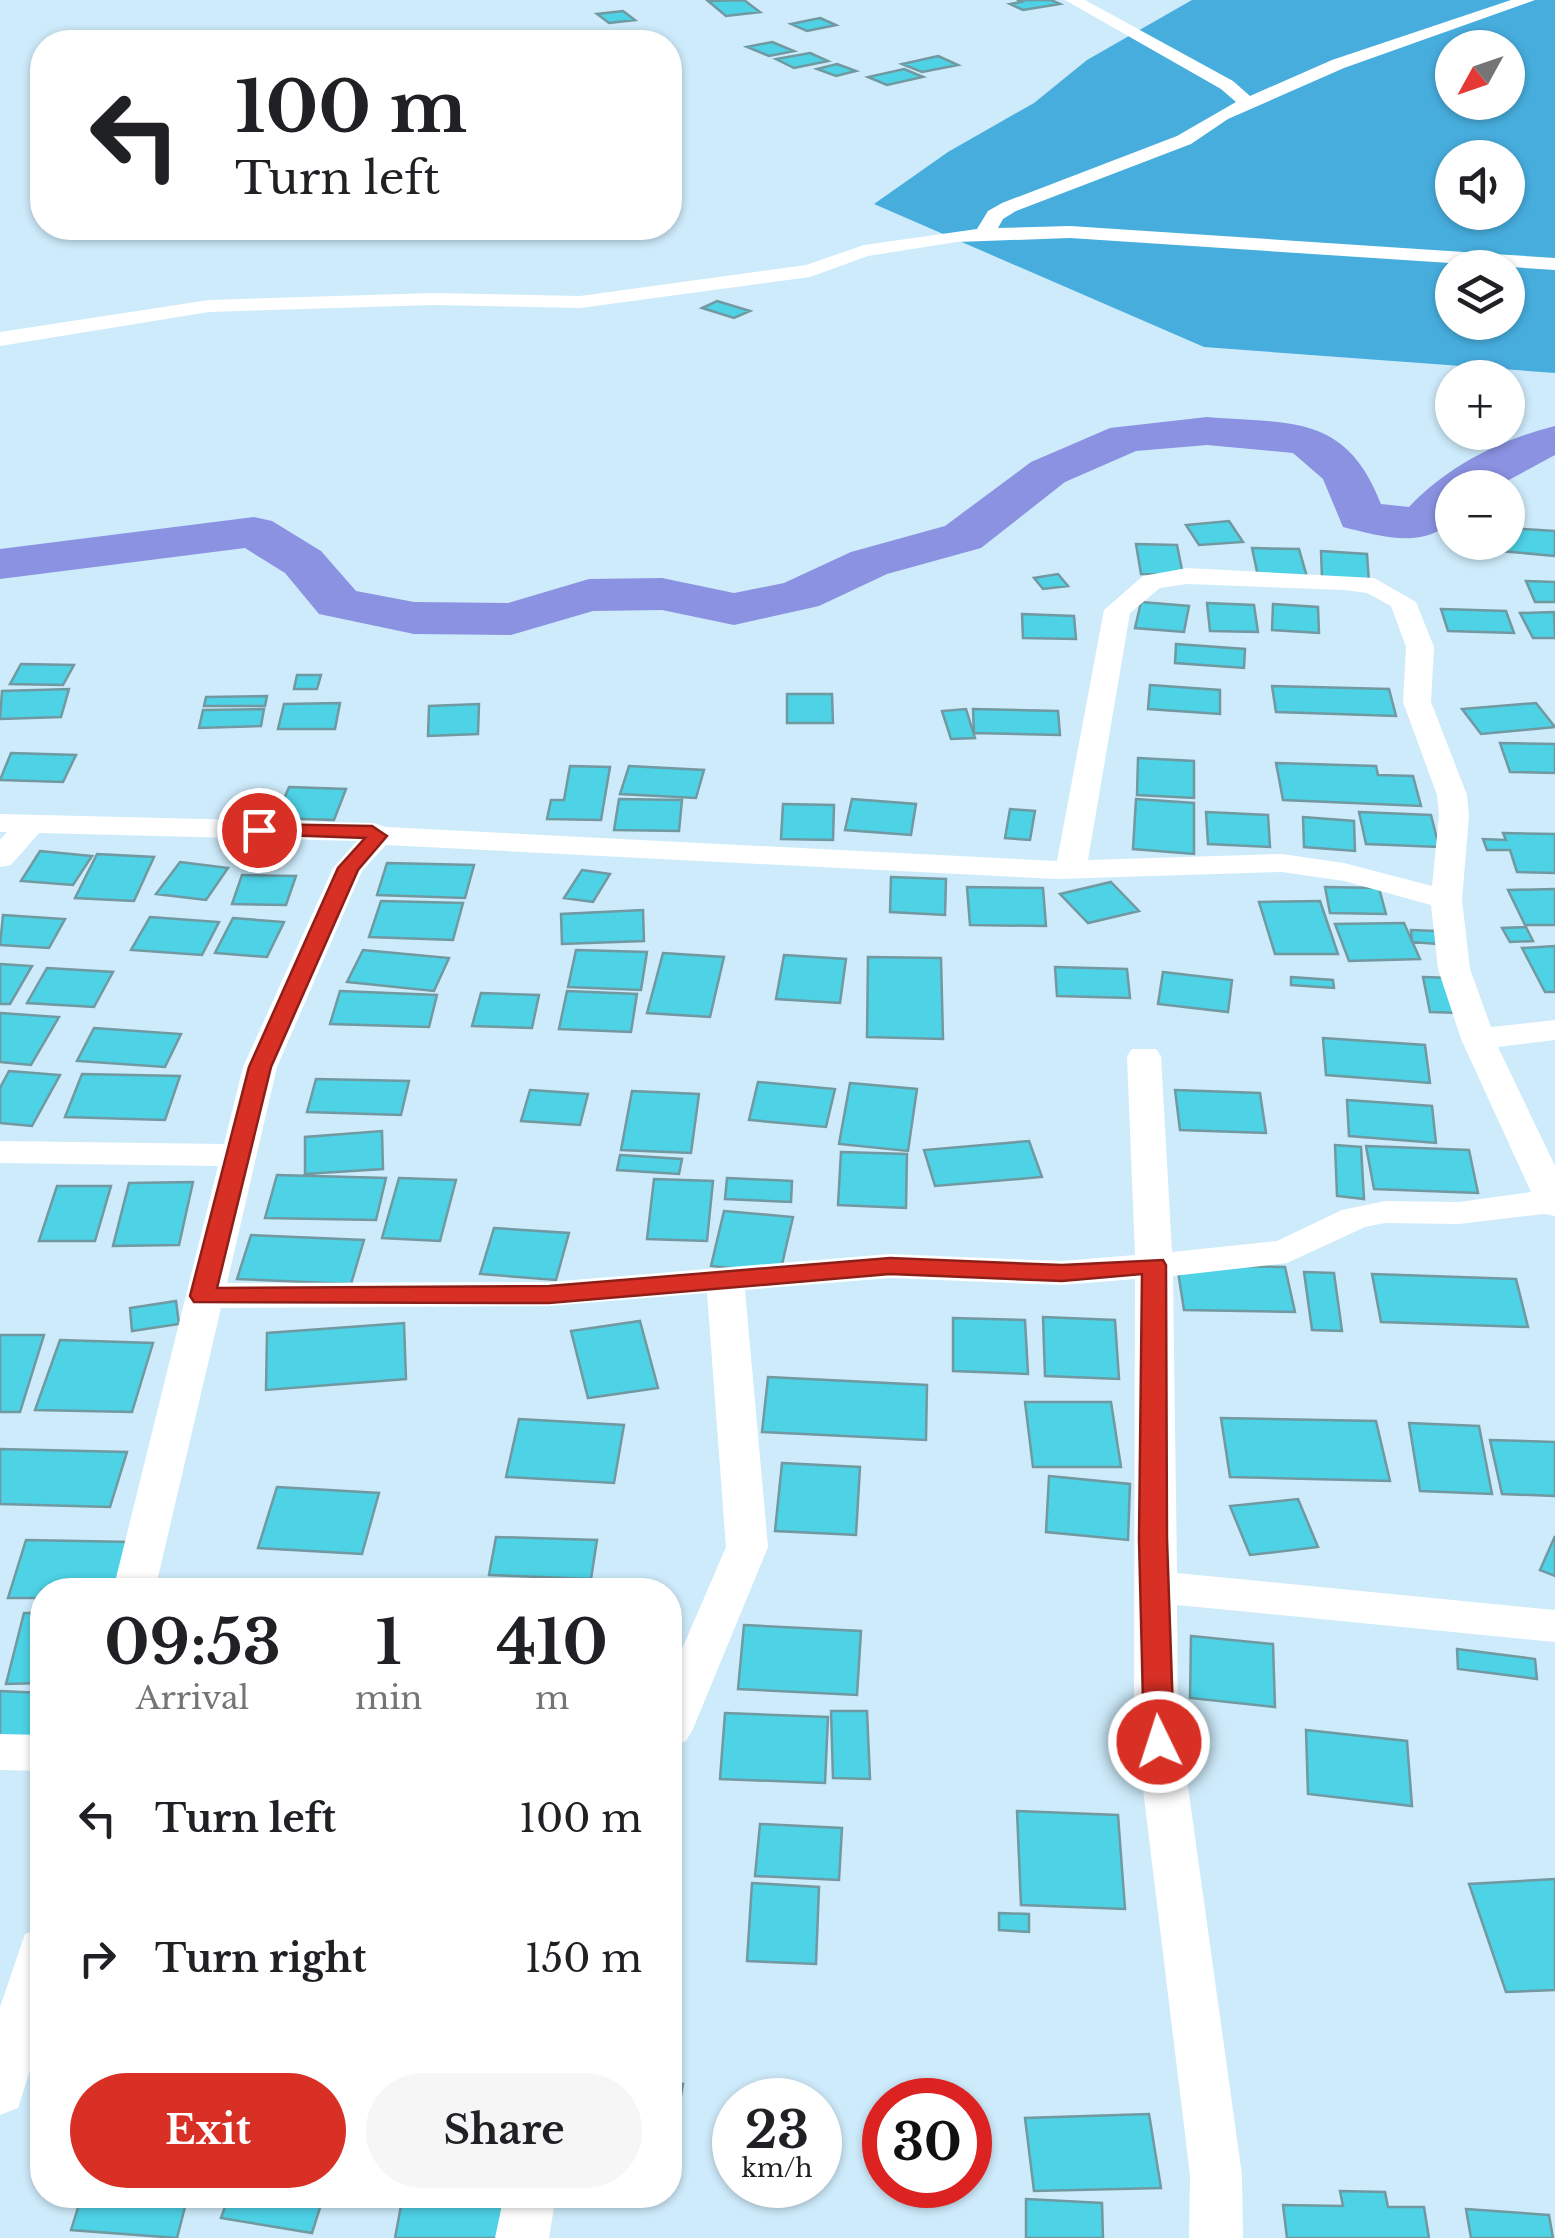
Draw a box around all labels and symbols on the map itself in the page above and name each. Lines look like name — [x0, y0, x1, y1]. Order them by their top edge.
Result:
north arrow — [1435, 30, 1525, 120]
pin — [217, 788, 302, 873]
position arrow — [1107, 1690, 1211, 1794]
speed limit sign: 30 — [862, 2078, 992, 2208]

